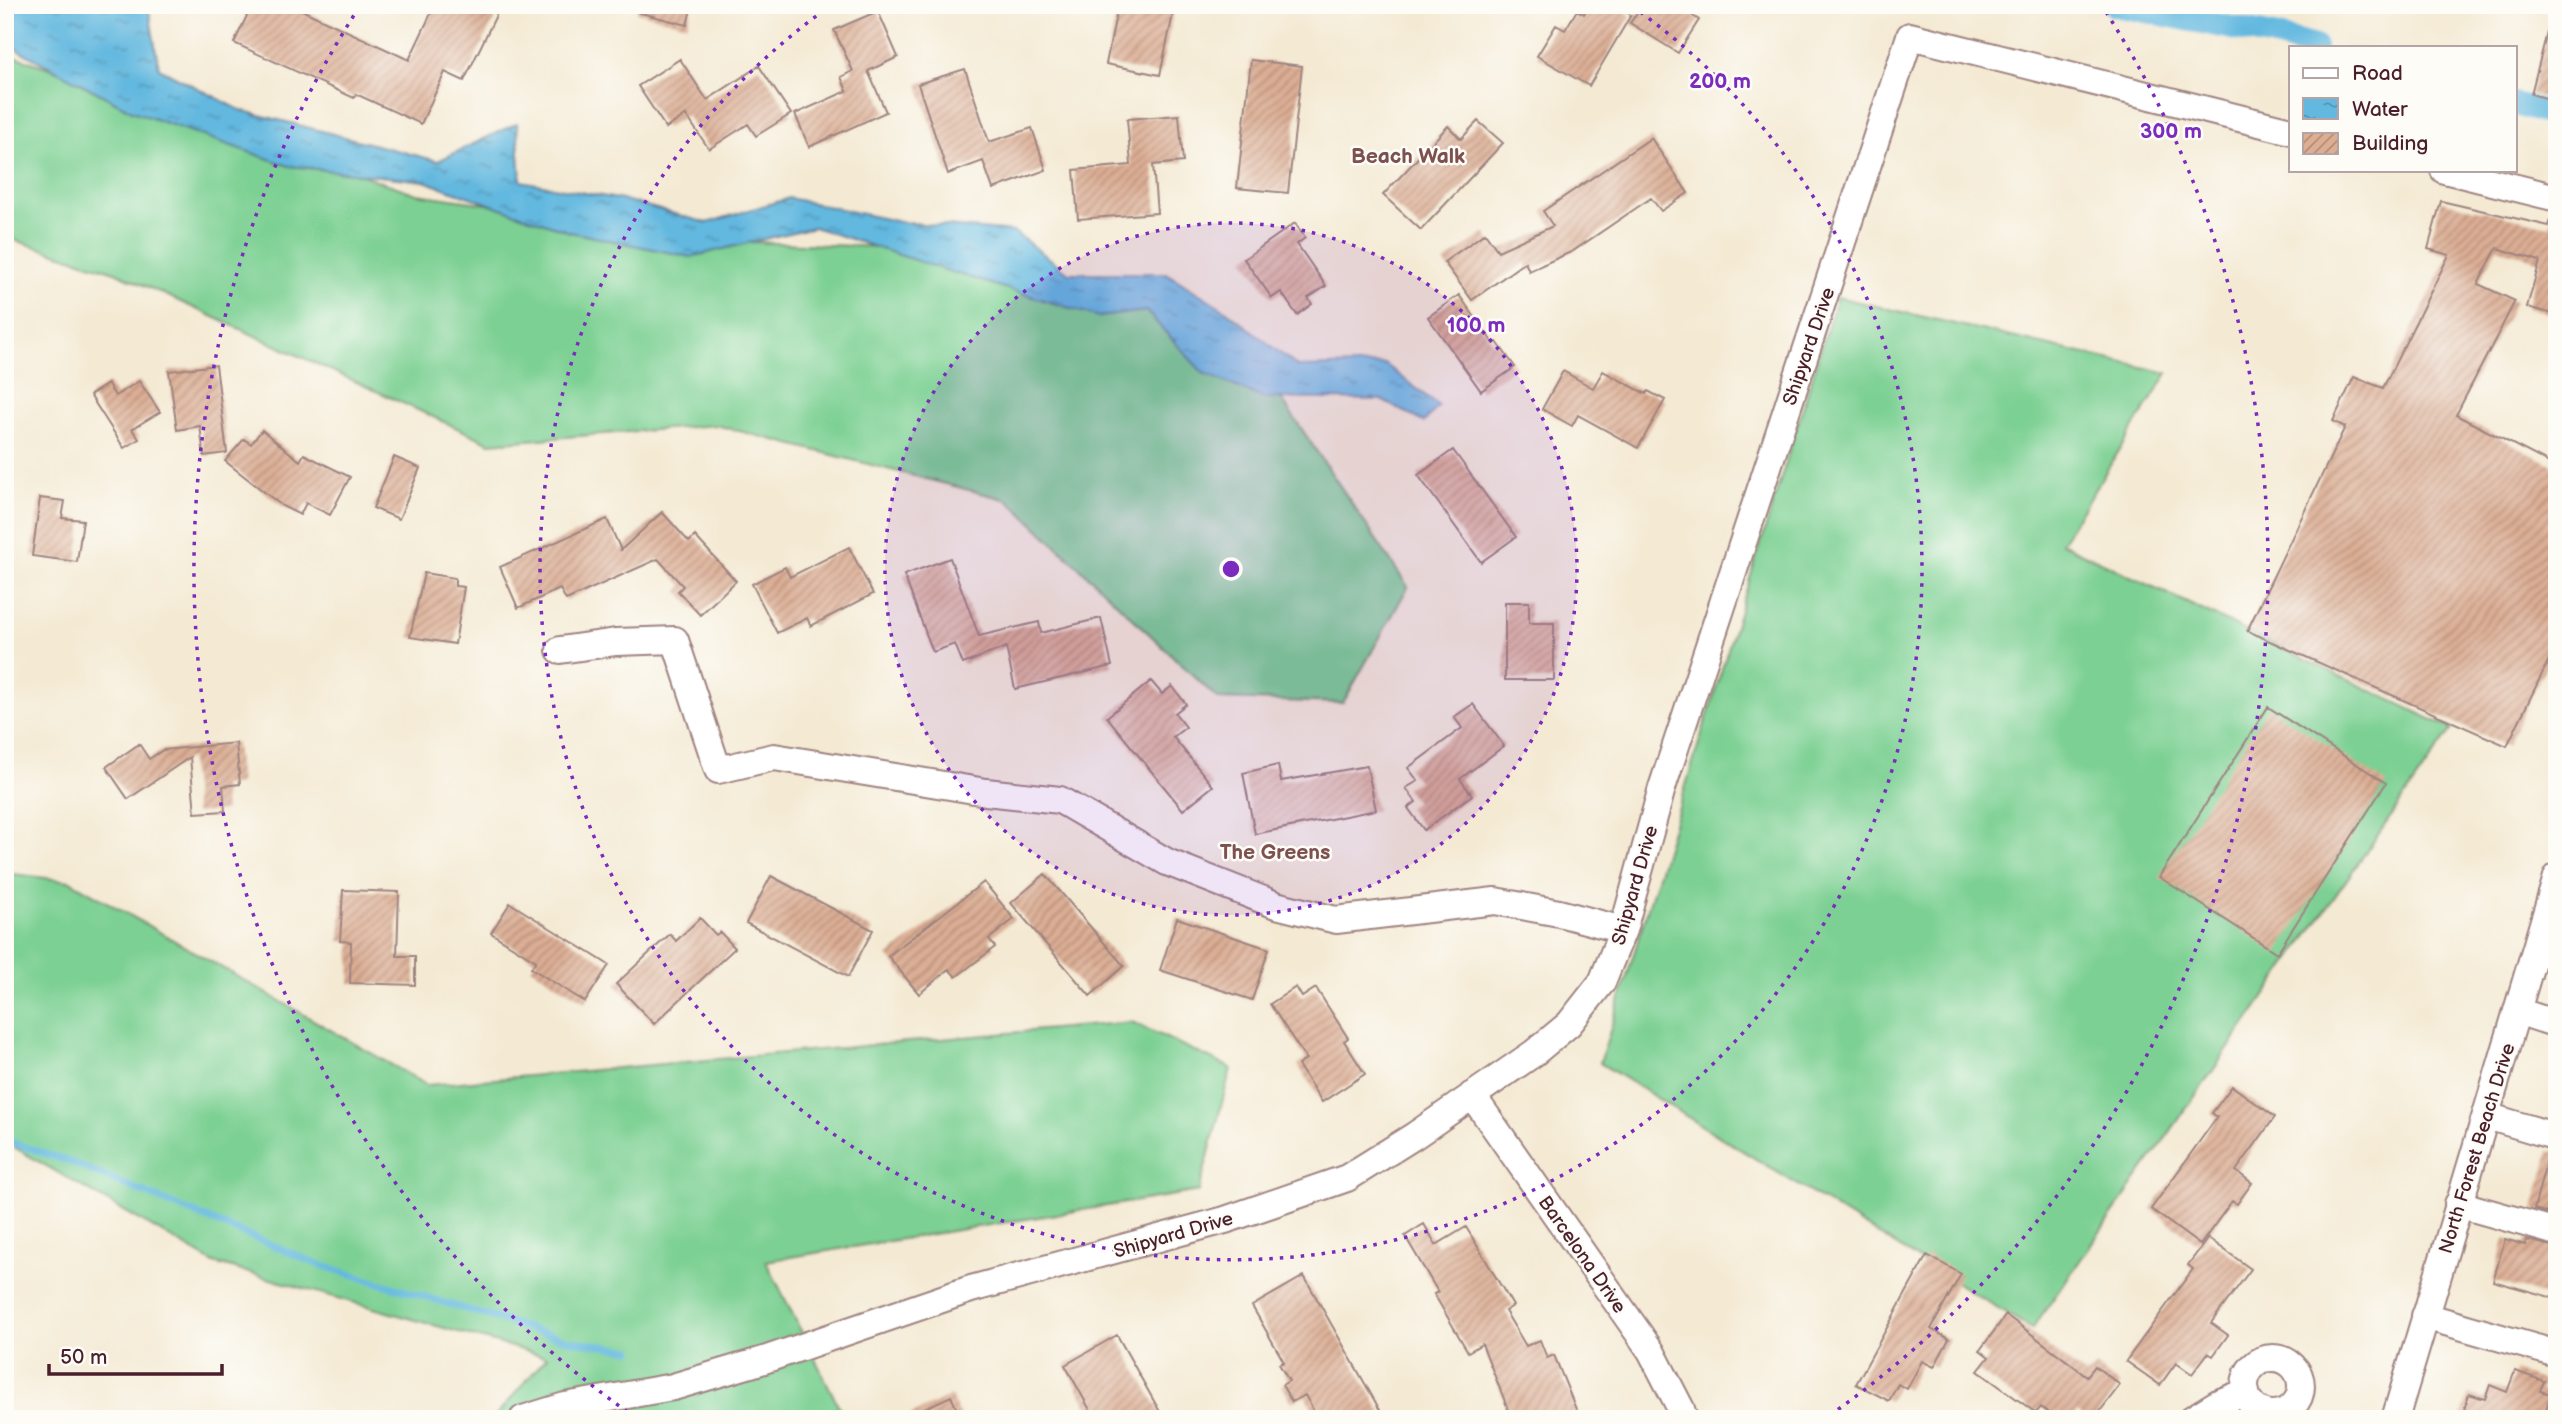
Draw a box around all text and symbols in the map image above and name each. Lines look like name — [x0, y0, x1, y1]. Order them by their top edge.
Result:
legend — [2289, 46, 2516, 172]
text: Road — [2352, 61, 2403, 86]
text: 200 m — [1689, 69, 1751, 94]
text: Water — [2352, 97, 2408, 122]
text: 300 m — [2140, 119, 2202, 144]
text: Building — [2352, 131, 2428, 156]
district label: Beach Walk — [1351, 144, 1465, 169]
street label: Shipyard Drive — [1778, 284, 1840, 408]
text: 100 m — [1447, 313, 1505, 338]
centre of rings — [1219, 557, 1243, 581]
street label: Shipyard Drive — [1607, 823, 1663, 948]
district label: The Greens — [1220, 840, 1330, 865]
street label: North Forest Beach Drive — [2434, 1040, 2520, 1256]
street label: Barcelona Drive — [1533, 1192, 1631, 1318]
street label: Shipyard Drive — [1111, 1207, 1236, 1263]
scale bar — [49, 1333, 222, 1377]
text: 50 m — [60, 1345, 107, 1370]

